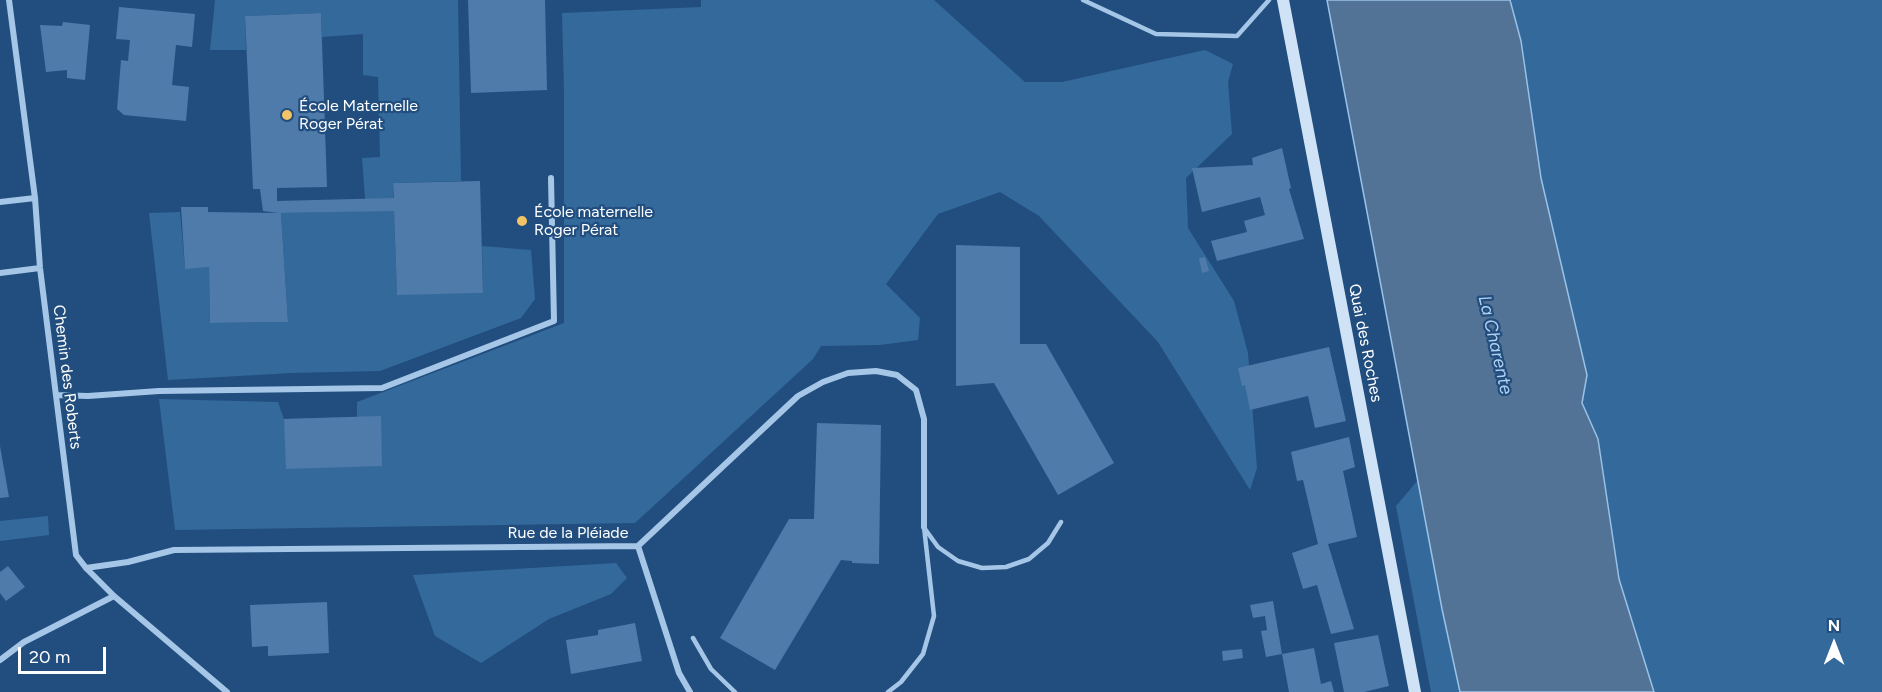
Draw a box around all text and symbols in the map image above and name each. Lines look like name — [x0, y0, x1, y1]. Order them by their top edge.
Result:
place label: École Maternelle Roger Pérat — [299, 96, 418, 134]
marker: École Maternelle Roger Pérat — [280, 108, 294, 122]
place label: École maternelle Roger Pérat — [534, 202, 653, 240]
marker: École maternelle Roger Pérat — [515, 214, 529, 228]
street label: Quai des Roches — [1344, 282, 1386, 404]
water label: La Charente — [1473, 293, 1517, 397]
street label: Chemin des Roberts — [49, 304, 85, 450]
street label: Rue de la Pléiade — [508, 523, 628, 543]
north arrow — [1804, 614, 1864, 674]
text: N — [1828, 616, 1840, 635]
scale bar — [21, 635, 110, 673]
text: 20 m — [29, 646, 70, 668]

